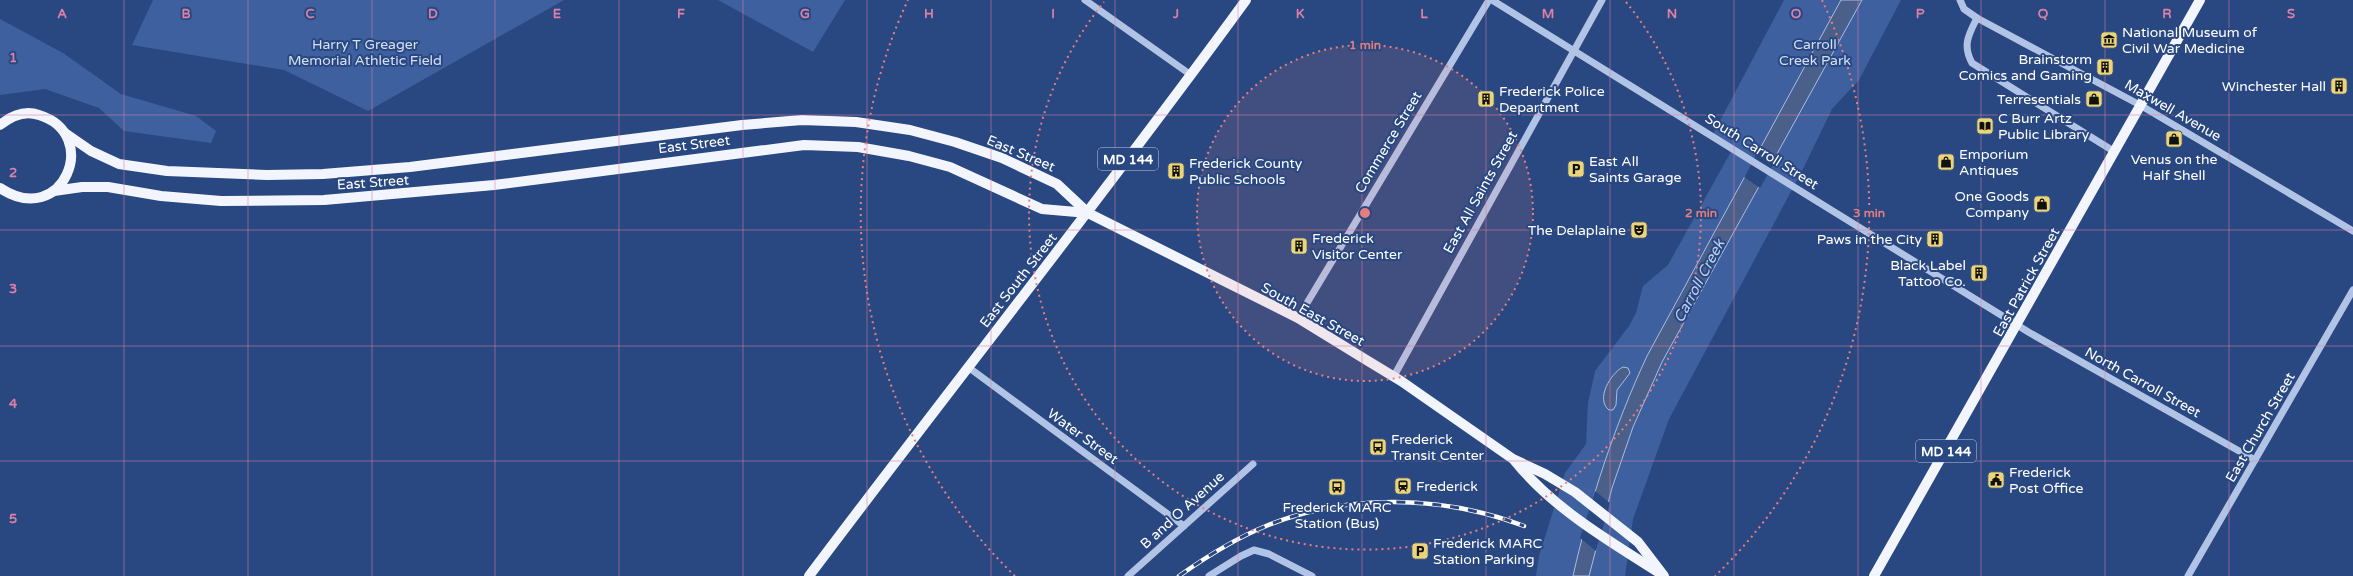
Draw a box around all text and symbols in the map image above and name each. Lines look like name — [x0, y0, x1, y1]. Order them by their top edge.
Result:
text: A — [57, 6, 67, 22]
text: B — [181, 6, 191, 22]
text: C — [305, 6, 315, 22]
text: D — [428, 6, 438, 22]
text: E — [553, 6, 561, 22]
text: F — [677, 6, 685, 22]
text: G — [800, 6, 810, 22]
text: H — [924, 6, 934, 22]
text: I — [1051, 6, 1055, 22]
text: J — [1172, 6, 1179, 22]
text: K — [1296, 6, 1305, 22]
text: L — [1420, 6, 1428, 22]
text: M — [1542, 6, 1554, 22]
text: N — [1667, 6, 1677, 22]
text: O — [1791, 6, 1802, 22]
text: P — [1916, 6, 1925, 22]
text: Q — [2038, 6, 2049, 22]
text: R — [2162, 6, 2172, 22]
text: S — [2287, 6, 2295, 22]
place label: National Museum of Civil War Medicine — [2122, 24, 2258, 57]
museum icon: National Museum of Civil War Medicine — [2099, 30, 2119, 50]
park label: Harry T Greager Memorial Athletic Field — [288, 36, 442, 69]
park label: Carroll Creek Park — [1779, 36, 1851, 69]
text: 1 min — [1349, 38, 1381, 52]
text: 1 — [9, 50, 17, 66]
place label: Brainstorm Comics and Gaming — [1959, 51, 2092, 84]
building icon: Brainstorm Comics and Gaming — [2095, 57, 2115, 77]
street label: Maxwell Avenue — [2121, 76, 2224, 145]
building icon: Winchester Hall — [2329, 76, 2349, 96]
place label: Winchester Hall — [2222, 78, 2326, 95]
place label: Frederick Police Department — [1499, 83, 1605, 116]
street label: Commerce Street — [1351, 88, 1426, 196]
building icon: Frederick Police Department — [1476, 89, 1496, 109]
shop icon: Terresentials — [2084, 89, 2104, 109]
place label: Terresentials — [1997, 91, 2081, 108]
street label: South Carroll Street — [1702, 110, 1822, 194]
place label: C Burr Artz Public Library — [1998, 110, 2090, 143]
library icon: C Burr Artz Public Library — [1975, 116, 1995, 136]
street label: East All Saints Street — [1440, 127, 1521, 256]
shop icon: Venus on the Half Shell — [2164, 129, 2184, 149]
street label: East Street — [984, 131, 1058, 176]
street label: East Street — [657, 132, 732, 157]
place label: Emporium Antiques — [1959, 146, 2028, 179]
road number: MD 144 — [1098, 148, 1158, 170]
place label: Venus on the Half Shell — [2131, 151, 2217, 184]
shop icon: Emporium Antiques — [1936, 152, 1956, 172]
place label: East All Saints Garage — [1589, 153, 1682, 186]
place label: Frederick County Public Schools — [1189, 155, 1303, 188]
parking icon: East All Saints Garage — [1566, 159, 1586, 179]
building icon: Frederick County Public Schools — [1166, 161, 1186, 181]
text: 2 — [9, 165, 17, 181]
street label: East Street — [336, 171, 410, 194]
place label: One Goods Company — [1954, 188, 2029, 221]
shop icon: One Goods Company — [2032, 194, 2052, 214]
centre of rings — [1358, 206, 1372, 220]
text: 2 min — [1685, 206, 1717, 220]
text: 3 min — [1853, 206, 1885, 220]
theatre icon: The Delaplaine — [1629, 220, 1649, 240]
place label: The Delaplaine — [1528, 222, 1626, 239]
street label: East Patrick Street — [1989, 224, 2064, 340]
street label: East South Street — [976, 229, 1061, 331]
building icon: Paws in the City — [1925, 229, 1945, 249]
place label: Frederick Visitor Center — [1312, 230, 1403, 263]
place label: Paws in the City — [1817, 231, 1922, 248]
water label: Carroll Creek — [1670, 235, 1729, 326]
building icon: Frederick Visitor Center — [1289, 236, 1309, 256]
place label: Black Label Tattoo Co. — [1890, 257, 1966, 290]
building icon: Black Label Tattoo Co. — [1969, 263, 1989, 283]
street label: South East Street — [1258, 279, 1368, 350]
text: 3 — [9, 281, 17, 297]
street label: North Carroll Street — [2082, 344, 2204, 422]
street label: East Church Street — [2222, 369, 2299, 485]
text: 4 — [9, 396, 18, 412]
street label: Water Street — [1044, 405, 1122, 468]
place label: Frederick Transit Center — [1391, 431, 1485, 464]
bus stop icon: Frederick Transit Center — [1368, 437, 1388, 457]
road number: MD 144 — [1916, 440, 1976, 462]
place label: Frederick Post Office — [2009, 464, 2084, 497]
street label: B and O Avenue — [1137, 468, 1228, 553]
public building icon: Frederick Post Office — [1986, 470, 2006, 490]
station icon: Frederick — [1393, 476, 1413, 496]
bus stop icon: Frederick MARC Station (Bus) — [1327, 477, 1347, 497]
place label: Frederick — [1416, 478, 1478, 495]
place label: Frederick MARC Station (Bus) — [1282, 499, 1392, 532]
text: 5 — [9, 511, 17, 527]
place label: Frederick MARC Station Parking — [1433, 535, 1542, 568]
parking icon: Frederick MARC Station Parking — [1410, 541, 1430, 561]

